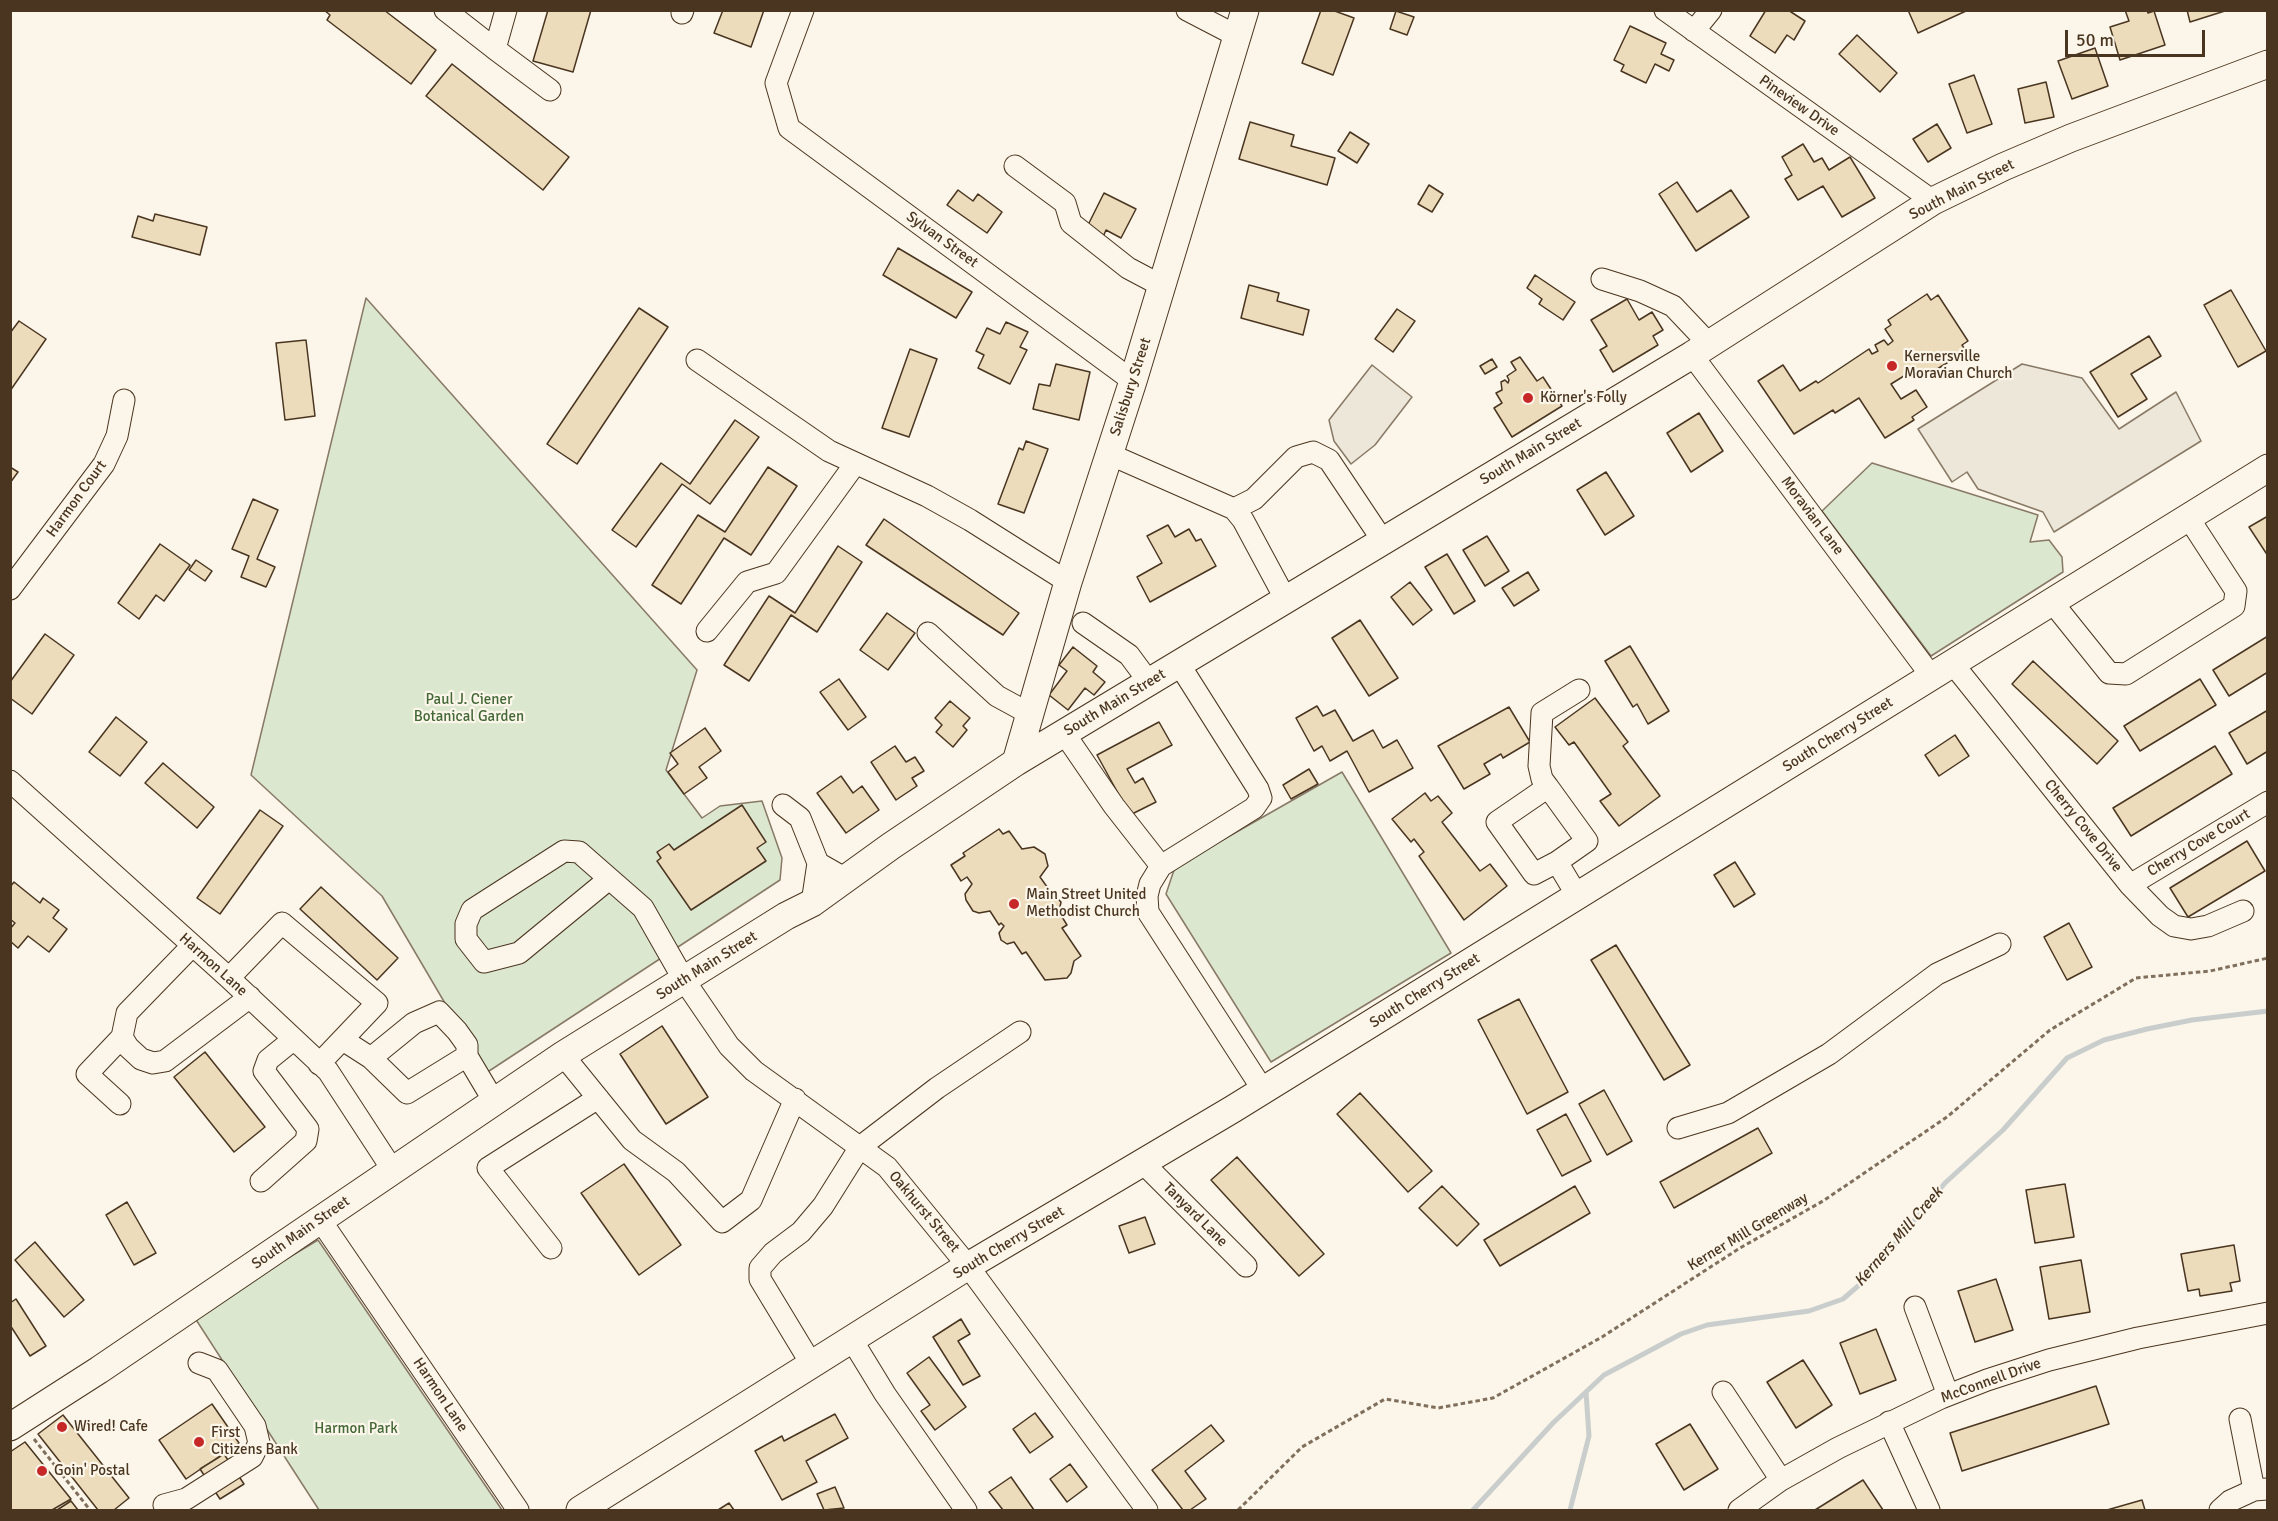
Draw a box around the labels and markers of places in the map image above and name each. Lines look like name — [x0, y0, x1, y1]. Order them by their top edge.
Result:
place label: Kernersville Moravian Church — [1904, 348, 2012, 383]
marker: Kernersville Moravian Church — [1885, 359, 1899, 373]
place label: Körner's Folly — [1540, 389, 1627, 407]
marker: Körner's Folly — [1521, 391, 1535, 405]
place label: Main Street United Methodist Church — [1026, 886, 1146, 921]
marker: Main Street United Methodist Church — [1007, 897, 1021, 911]
place label: Wired! Cafe — [74, 1418, 148, 1436]
marker: Wired! Cafe — [55, 1420, 69, 1434]
place label: First Citizens Bank — [211, 1424, 298, 1459]
marker: First Citizens Bank — [192, 1435, 206, 1449]
place label: Goin' Postal — [54, 1462, 130, 1480]
marker: Goin' Postal — [35, 1464, 49, 1478]

